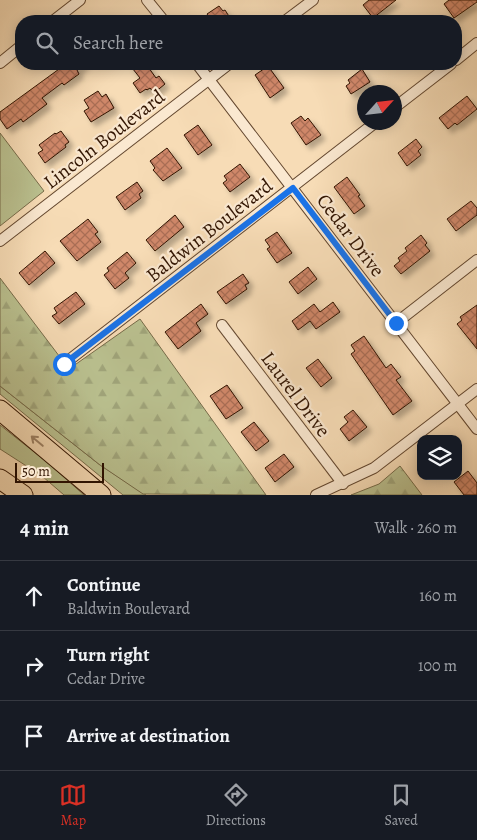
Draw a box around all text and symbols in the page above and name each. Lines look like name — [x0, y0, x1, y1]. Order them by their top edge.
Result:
search box — [15, 15, 462, 70]
icon: search — [33, 29, 61, 57]
text: Search here — [73, 30, 163, 56]
street label: Lincoln Boulevard — [38, 83, 171, 195]
north arrow — [357, 85, 402, 130]
street label: Baldwin Boulevard — [140, 172, 279, 288]
street label: Cedar Drive — [310, 188, 391, 282]
route end — [385, 312, 408, 335]
street label: Laurel Drive — [255, 346, 337, 443]
route start — [53, 353, 76, 376]
map controls — [417, 435, 462, 480]
button: layers — [417, 435, 462, 480]
one-way arrow — [31, 436, 44, 447]
scale bar — [15, 460, 104, 483]
text: 50 m — [22, 462, 50, 481]
text: 4 min — [20, 514, 69, 542]
text: Walk · 260 m — [375, 517, 457, 539]
text: Continue — [67, 572, 141, 598]
icon: ahead — [20, 582, 48, 610]
text: 160 m — [419, 585, 457, 607]
text: Baldwin Boulevard — [67, 598, 190, 620]
text: Turn right — [67, 642, 149, 668]
icon: right — [20, 652, 48, 680]
text: 100 m — [418, 655, 457, 677]
text: Cedar Drive — [67, 668, 145, 690]
icon: arrive — [20, 722, 48, 750]
text: Arrive at destination — [67, 723, 230, 749]
tab: Map — [59, 781, 87, 830]
tab: Directions — [206, 781, 266, 830]
tab: Saved — [385, 781, 418, 830]

